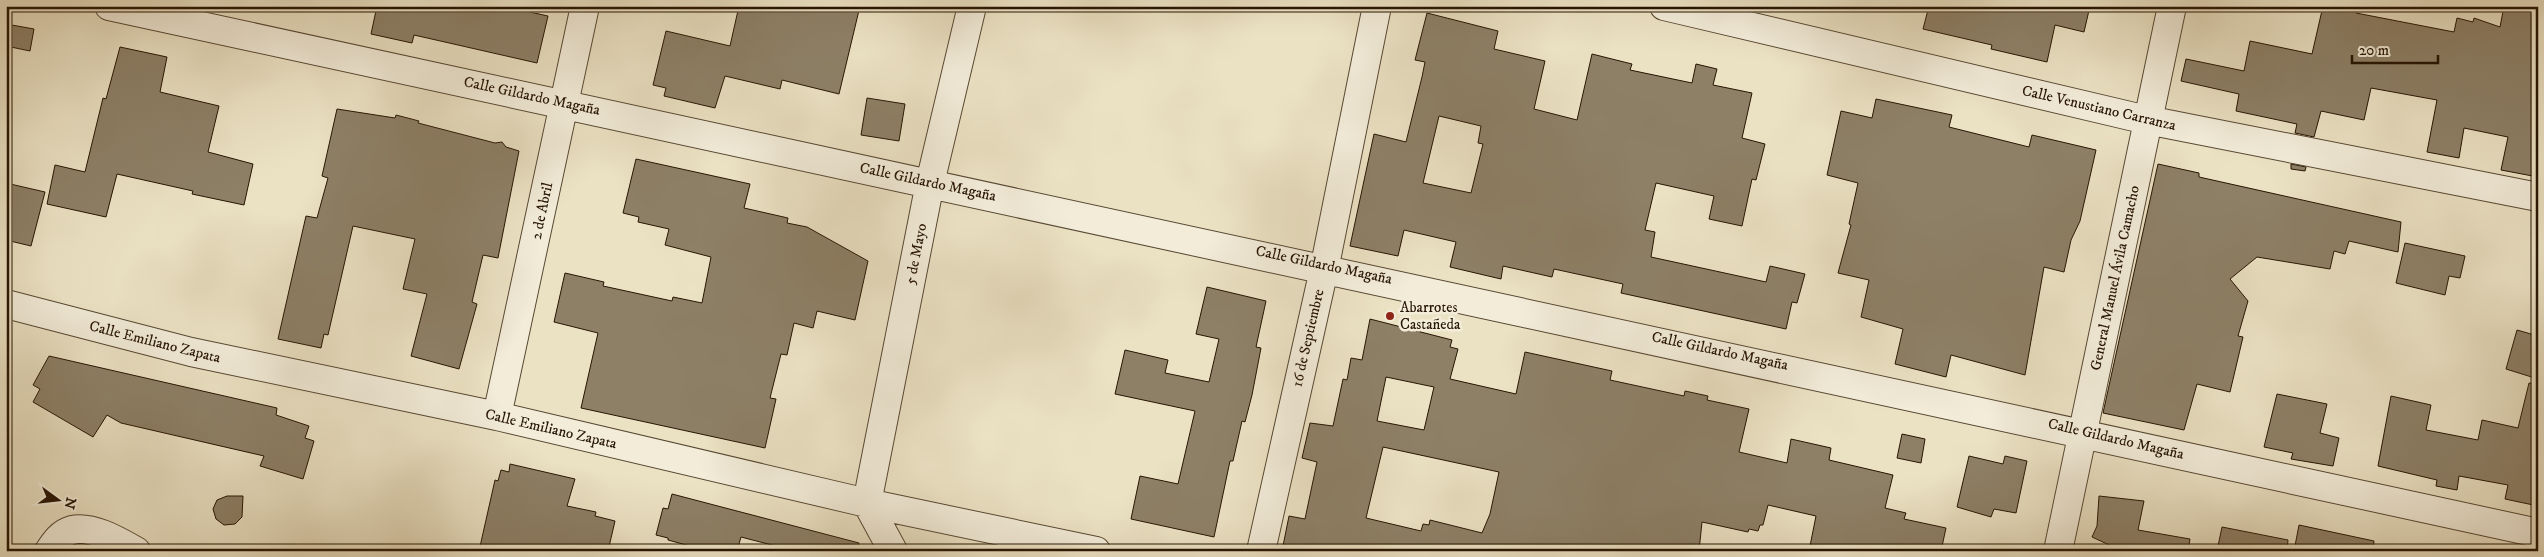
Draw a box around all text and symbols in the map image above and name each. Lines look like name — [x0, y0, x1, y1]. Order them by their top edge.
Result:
scale bar — [2352, 32, 2438, 64]
text: 20 m — [2359, 41, 2389, 60]
street label: Calle Gildardo Magaña — [462, 72, 603, 120]
street label: Calle Venustiano Carranza — [2020, 81, 2179, 135]
street label: Calle Gildardo Magaña — [858, 158, 999, 206]
street label: 2 de Abril — [527, 180, 557, 241]
street label: General Manuel Ávila Camacho — [2085, 183, 2144, 372]
street label: 5 de Mayo — [901, 222, 931, 286]
street label: Calle Gildardo Magaña — [1254, 241, 1395, 289]
street label: 16 de Septiembre — [1288, 287, 1328, 389]
place label: Abarrotes Castañeda — [1400, 298, 1461, 334]
marker: Abarrotes Castañeda — [1384, 310, 1396, 322]
street label: Calle Emiliano Zapata — [87, 316, 223, 368]
street label: Calle Gildardo Magaña — [1650, 327, 1791, 375]
street label: Calle Emiliano Zapata — [483, 405, 619, 454]
street label: Calle Gildardo Magaña — [2046, 414, 2186, 464]
north arrow — [32, 474, 82, 524]
text: N — [59, 495, 80, 511]

